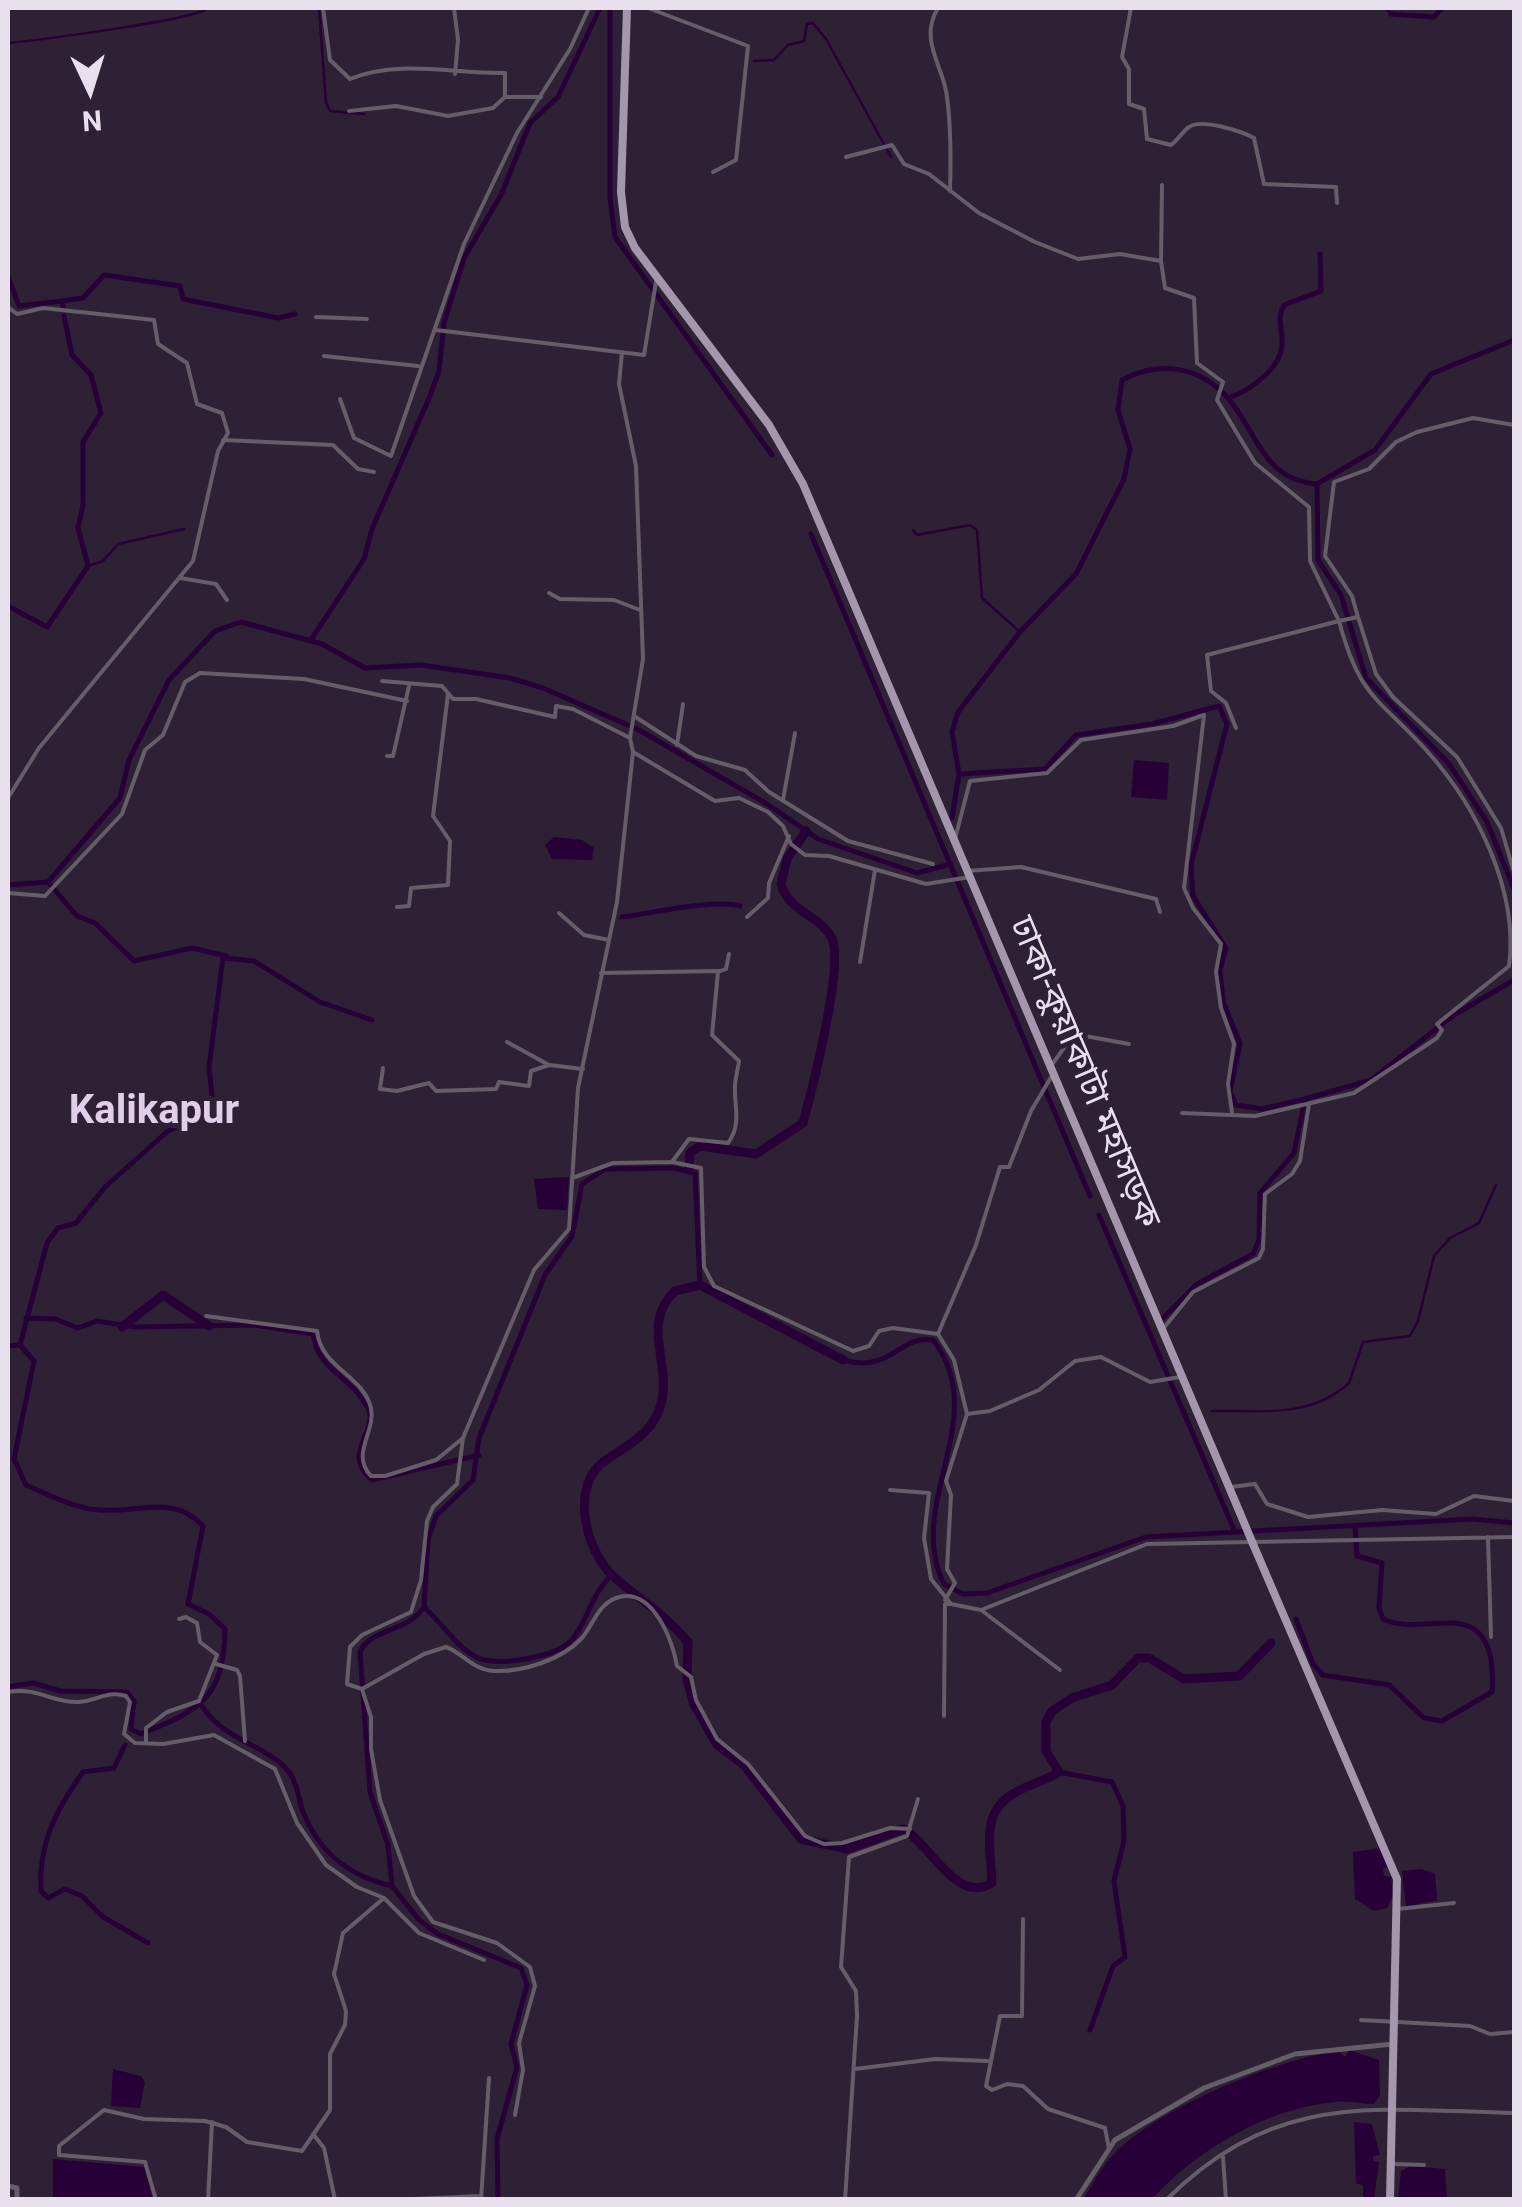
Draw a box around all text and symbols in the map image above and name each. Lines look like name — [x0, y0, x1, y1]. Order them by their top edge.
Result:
north arrow — [40, 40, 140, 140]
text: N — [81, 103, 103, 138]
street label: ঢাকা-কুয়াকাটা মহাসড়ক — [998, 911, 1168, 1235]
district label: Kalikapur — [69, 1089, 239, 1137]

